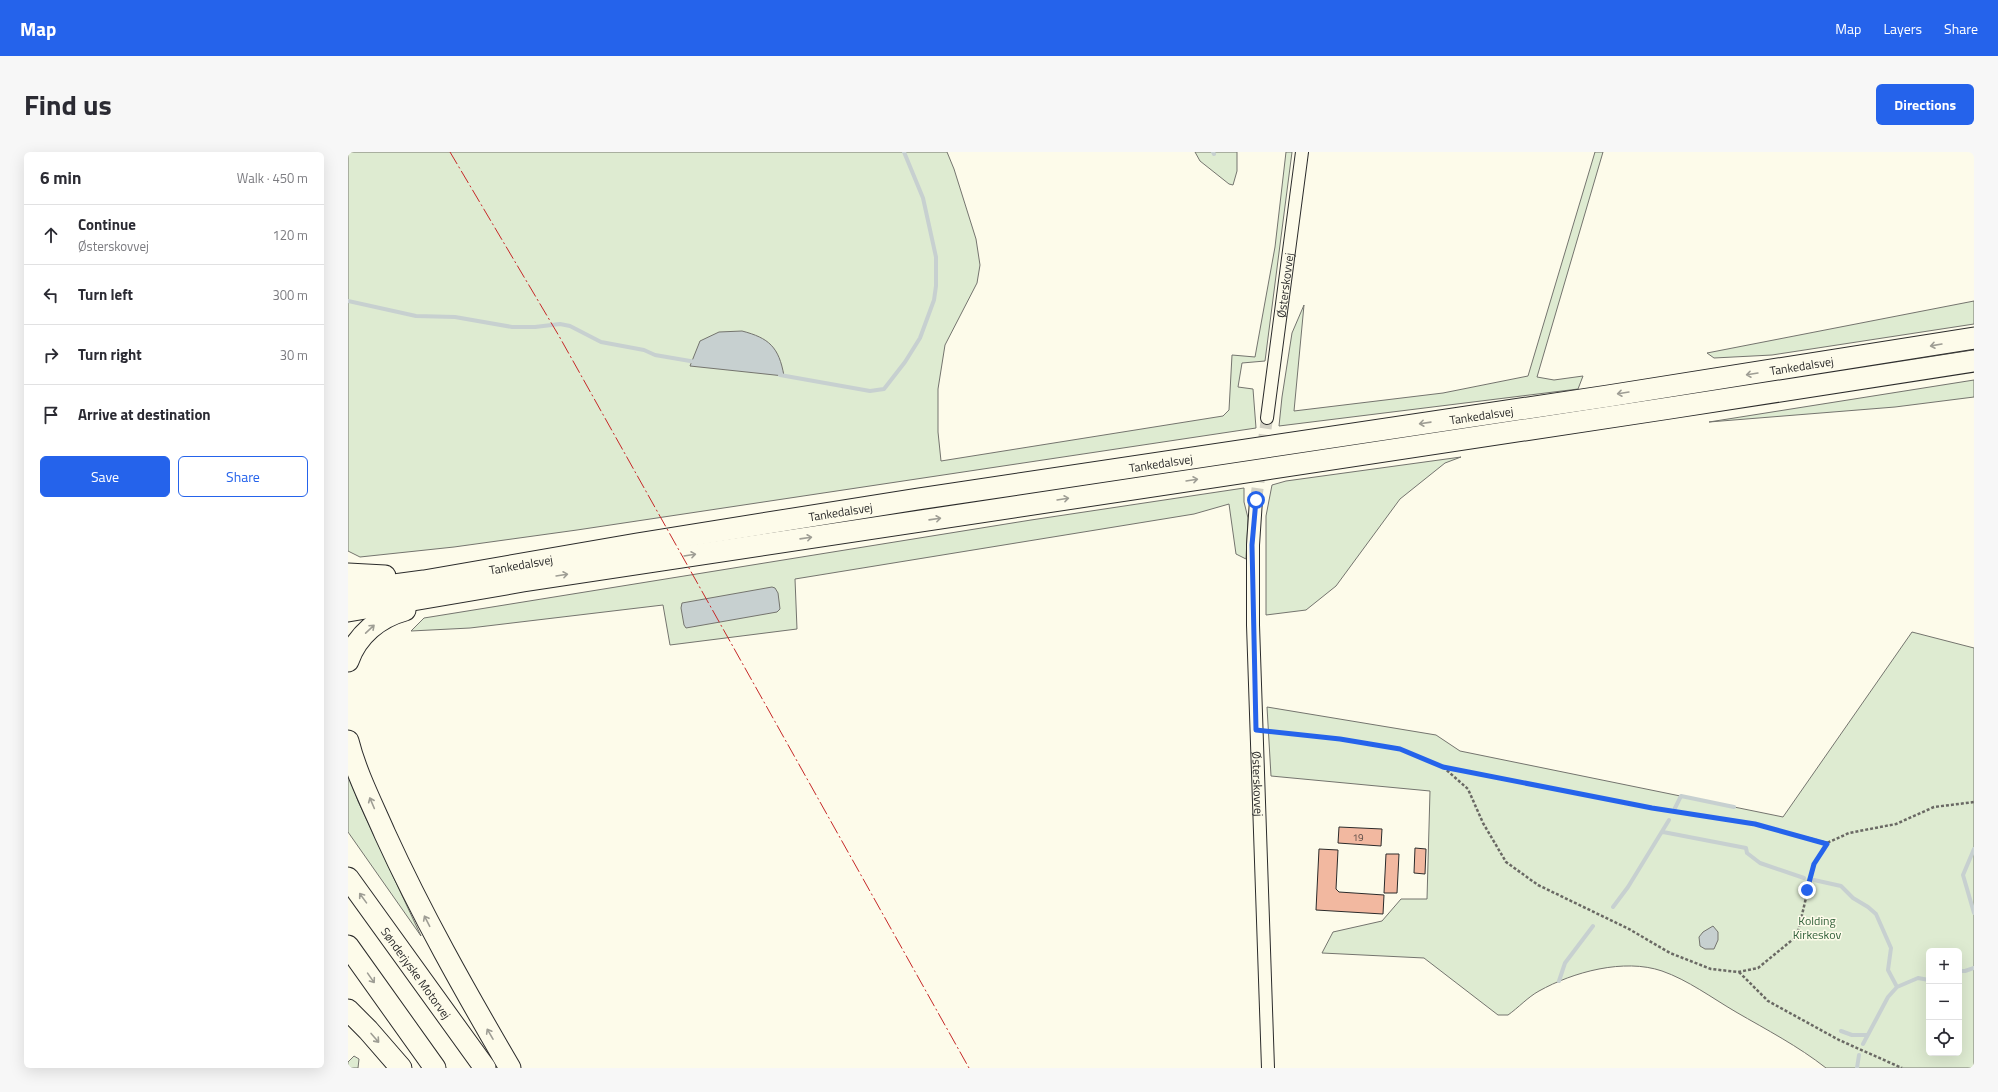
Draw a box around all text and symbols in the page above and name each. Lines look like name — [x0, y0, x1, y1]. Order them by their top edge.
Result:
text: Map — [20, 14, 56, 43]
text: Map — [1835, 18, 1861, 39]
text: Layers — [1883, 18, 1922, 39]
text: Share — [1944, 18, 1978, 39]
text: Find us — [24, 83, 112, 126]
button: Directions — [1876, 84, 1974, 125]
text: 6 min — [40, 165, 81, 191]
text: Walk · 450 m — [237, 168, 308, 188]
text: Continue — [78, 213, 136, 236]
icon: ahead — [40, 224, 62, 246]
text: 120 m — [272, 225, 308, 245]
text: Østerskovvej — [78, 236, 149, 256]
street label: Østerskovvej — [1271, 251, 1298, 319]
text: Turn left — [78, 283, 133, 306]
icon: left — [40, 284, 62, 306]
text: 300 m — [272, 285, 308, 305]
one-way arrow — [1929, 341, 1942, 349]
text: Turn right — [78, 343, 142, 366]
icon: right — [40, 344, 62, 366]
text: 30 m — [280, 345, 308, 365]
street label: Tankedalsvej — [1768, 351, 1835, 380]
one-way arrow — [1746, 370, 1759, 378]
one-way arrow — [1617, 390, 1630, 398]
street label: Tankedalsvej — [1448, 401, 1515, 429]
text: Arrive at destination — [78, 403, 211, 426]
icon: arrive — [40, 404, 62, 426]
one-way arrow — [1419, 419, 1432, 427]
street label: Tankedalsvej — [1128, 449, 1194, 477]
button: Save — [40, 456, 170, 497]
button: Share — [178, 456, 308, 497]
one-way arrow — [1185, 476, 1198, 484]
route start — [1247, 491, 1265, 509]
one-way arrow — [1056, 495, 1069, 503]
street label: Tankedalsvej — [807, 497, 874, 526]
one-way arrow — [928, 515, 941, 523]
one-way arrow — [799, 534, 812, 542]
street label: Tankedalsvej — [488, 549, 554, 579]
one-way arrow — [683, 551, 696, 559]
one-way arrow — [555, 571, 568, 579]
one-way arrow — [365, 624, 375, 634]
street label: Østerskovvej — [1248, 751, 1269, 817]
one-way arrow — [367, 798, 375, 810]
house number: 19 — [1352, 830, 1364, 845]
route end — [1798, 881, 1816, 899]
one-way arrow — [359, 893, 367, 904]
park label: Kolding Kirkeskov — [1793, 911, 1841, 944]
one-way arrow — [423, 915, 430, 927]
street label: Sønderjyske Motorvej — [377, 923, 456, 1023]
map controls — [1926, 948, 1962, 1056]
button: + — [1926, 948, 1962, 984]
one-way arrow — [367, 972, 375, 983]
button: − — [1926, 984, 1962, 1020]
button: locate — [1926, 1020, 1962, 1056]
one-way arrow — [486, 1028, 494, 1040]
one-way arrow — [371, 1033, 380, 1043]

